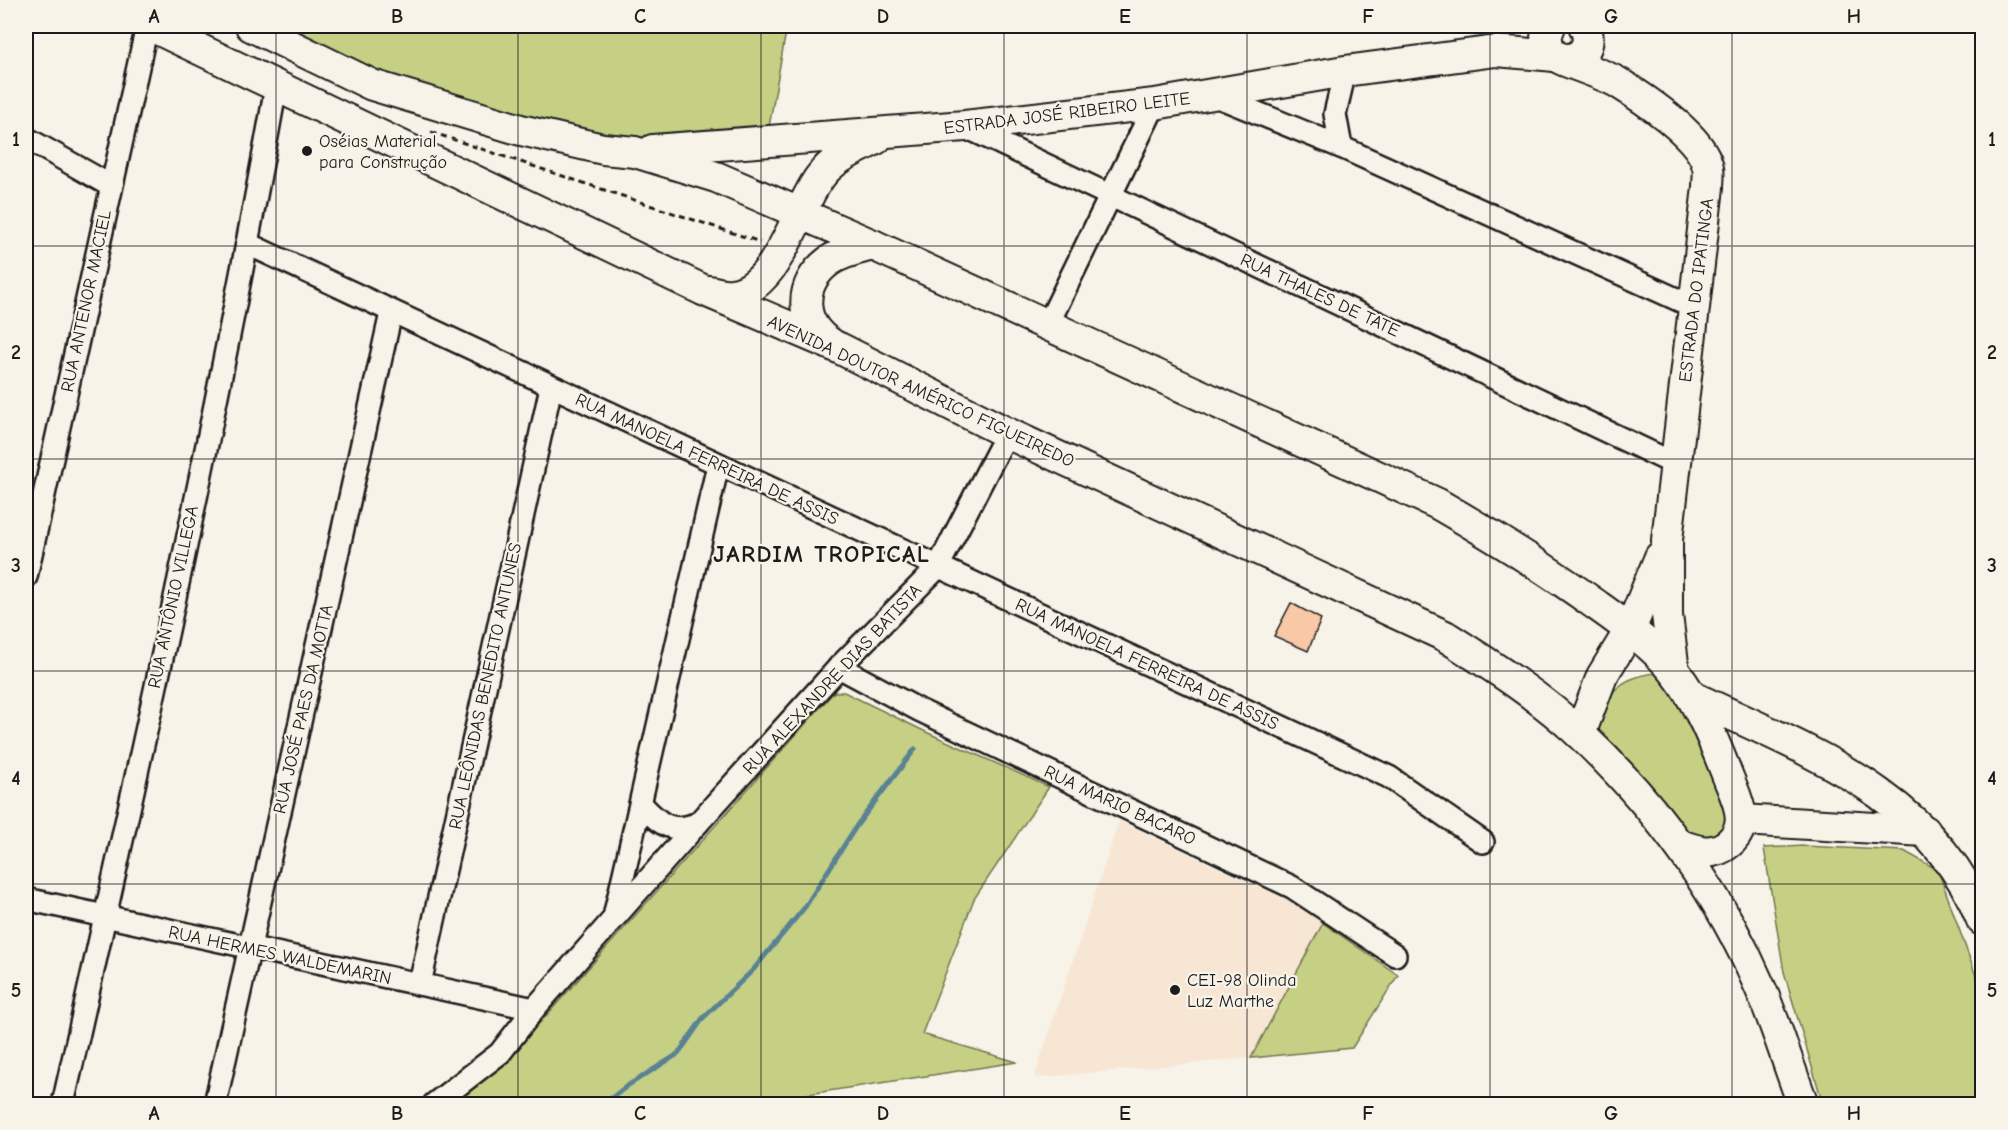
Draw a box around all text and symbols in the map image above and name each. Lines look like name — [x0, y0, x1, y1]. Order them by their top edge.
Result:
text: A — [148, 5, 160, 28]
text: B — [391, 5, 403, 28]
text: C — [634, 5, 646, 28]
text: D — [877, 5, 889, 28]
text: E — [1119, 5, 1131, 28]
text: F — [1362, 5, 1374, 28]
text: G — [1604, 5, 1618, 28]
text: H — [1847, 5, 1861, 28]
street label: ESTRADA JOSÉ RIBEIRO LEITE — [943, 87, 1192, 139]
text: 1 — [12, 128, 20, 151]
text: 1 — [1988, 128, 1996, 151]
place label: Oséias Material para Construção — [319, 131, 447, 173]
marker: Oséias Material para Construção — [300, 144, 314, 158]
street label: ESTRADA DO IPATINGA — [1675, 197, 1718, 383]
street label: RUA ANTENOR MACIEL — [57, 208, 116, 394]
street label: RUA THALES DE TATE — [1237, 249, 1403, 342]
street label: AVENIDA DOUTOR AMÉRICO FIGUEIREDO — [764, 310, 1078, 472]
text: 2 — [11, 341, 21, 364]
text: 2 — [1987, 341, 1997, 364]
street label: RUA MANOELA FERREIRA DE ASSIS — [572, 389, 842, 530]
street label: RUA ANTÔNIO VILLEGA — [143, 504, 203, 690]
district label: JARDIM TROPICAL — [713, 540, 931, 568]
street label: RUA LEÔNIDAS BENEDITO ANTUNES — [444, 541, 526, 831]
text: 3 — [11, 554, 21, 577]
text: 3 — [1987, 554, 1997, 577]
street label: RUA ALEXANDRE DIAS BATISTA — [739, 580, 926, 779]
street label: RUA MANOELA FERREIRA DE ASSIS — [1012, 594, 1282, 735]
street label: RUA JOSÉ PAES DA MOTTA — [268, 602, 338, 816]
street label: RUA MARIO BACARO — [1041, 761, 1199, 850]
text: 4 — [11, 767, 21, 790]
text: 4 — [1987, 767, 1997, 790]
street label: RUA HERMES WALDEMARIN — [167, 922, 393, 989]
place label: CEI-98 Olinda Luz Marthe — [1187, 970, 1296, 1012]
text: 5 — [11, 979, 21, 1002]
text: 5 — [1987, 979, 1997, 1002]
marker: CEI-98 Olinda Luz Marthe — [1168, 983, 1182, 997]
text: A — [148, 1102, 160, 1125]
text: B — [391, 1102, 403, 1125]
text: C — [634, 1102, 646, 1125]
text: D — [877, 1102, 889, 1125]
text: E — [1119, 1102, 1131, 1125]
text: F — [1362, 1102, 1374, 1125]
text: G — [1604, 1102, 1618, 1125]
text: H — [1847, 1102, 1861, 1125]

